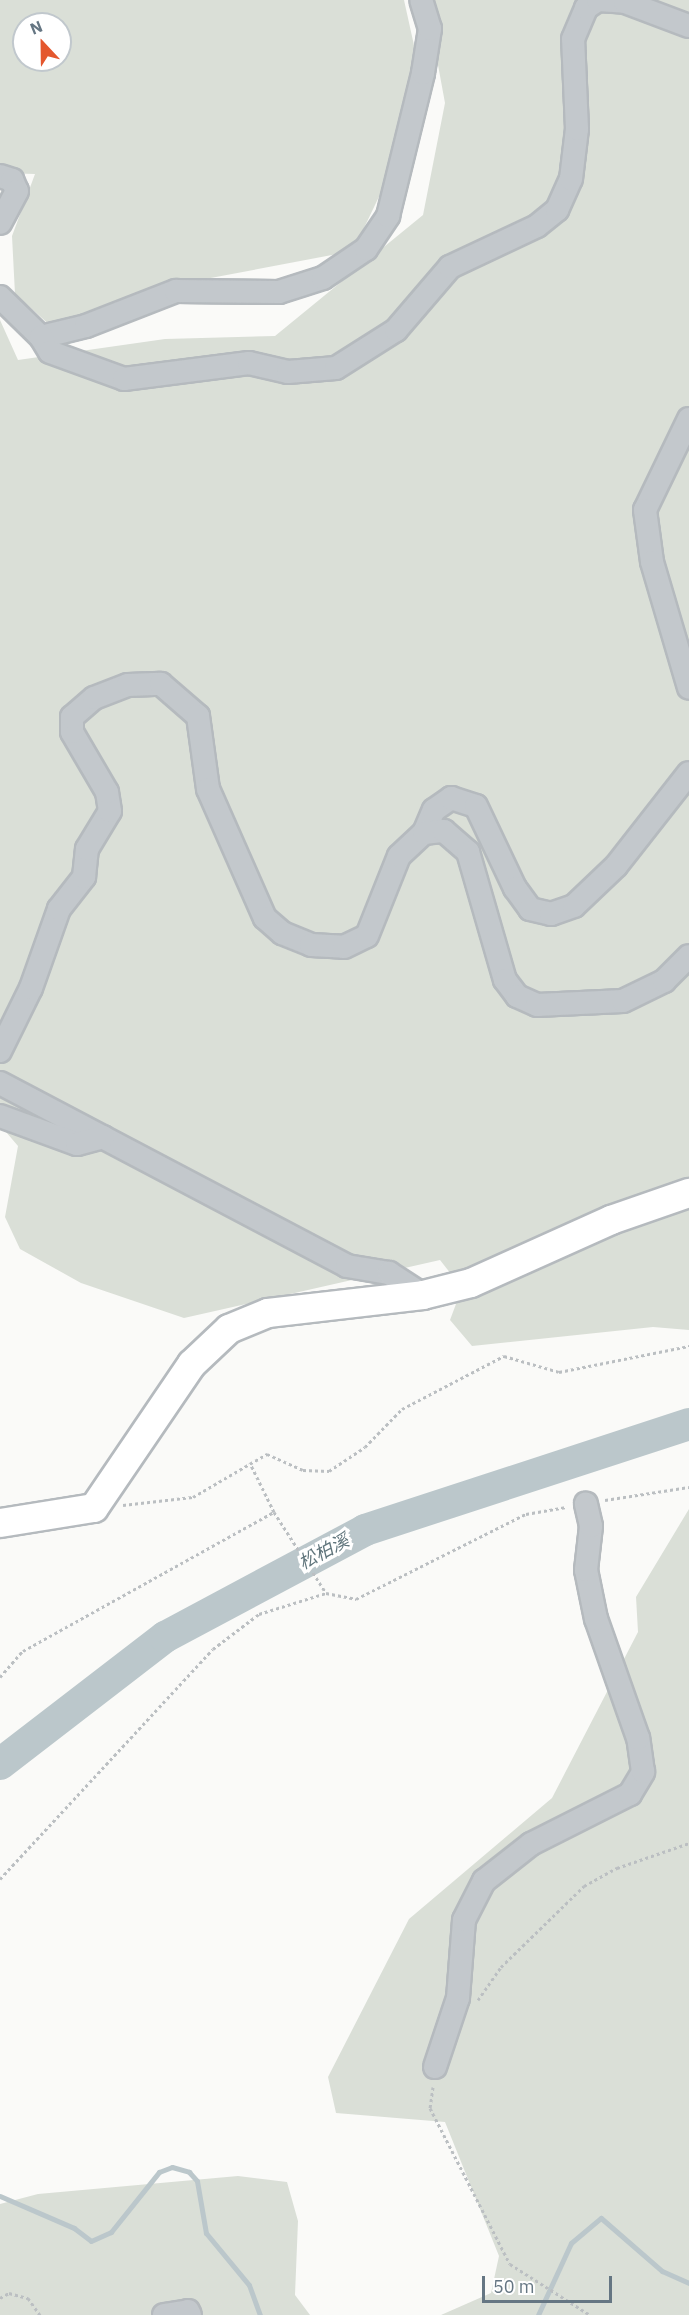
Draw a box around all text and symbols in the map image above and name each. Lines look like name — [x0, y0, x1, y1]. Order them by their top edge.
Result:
north arrow — [12, 12, 72, 72]
text: N — [27, 16, 45, 39]
water label: 松柏溪 — [295, 1530, 353, 1574]
scale bar — [485, 2264, 616, 2302]
text: 50 m — [493, 2275, 535, 2298]

